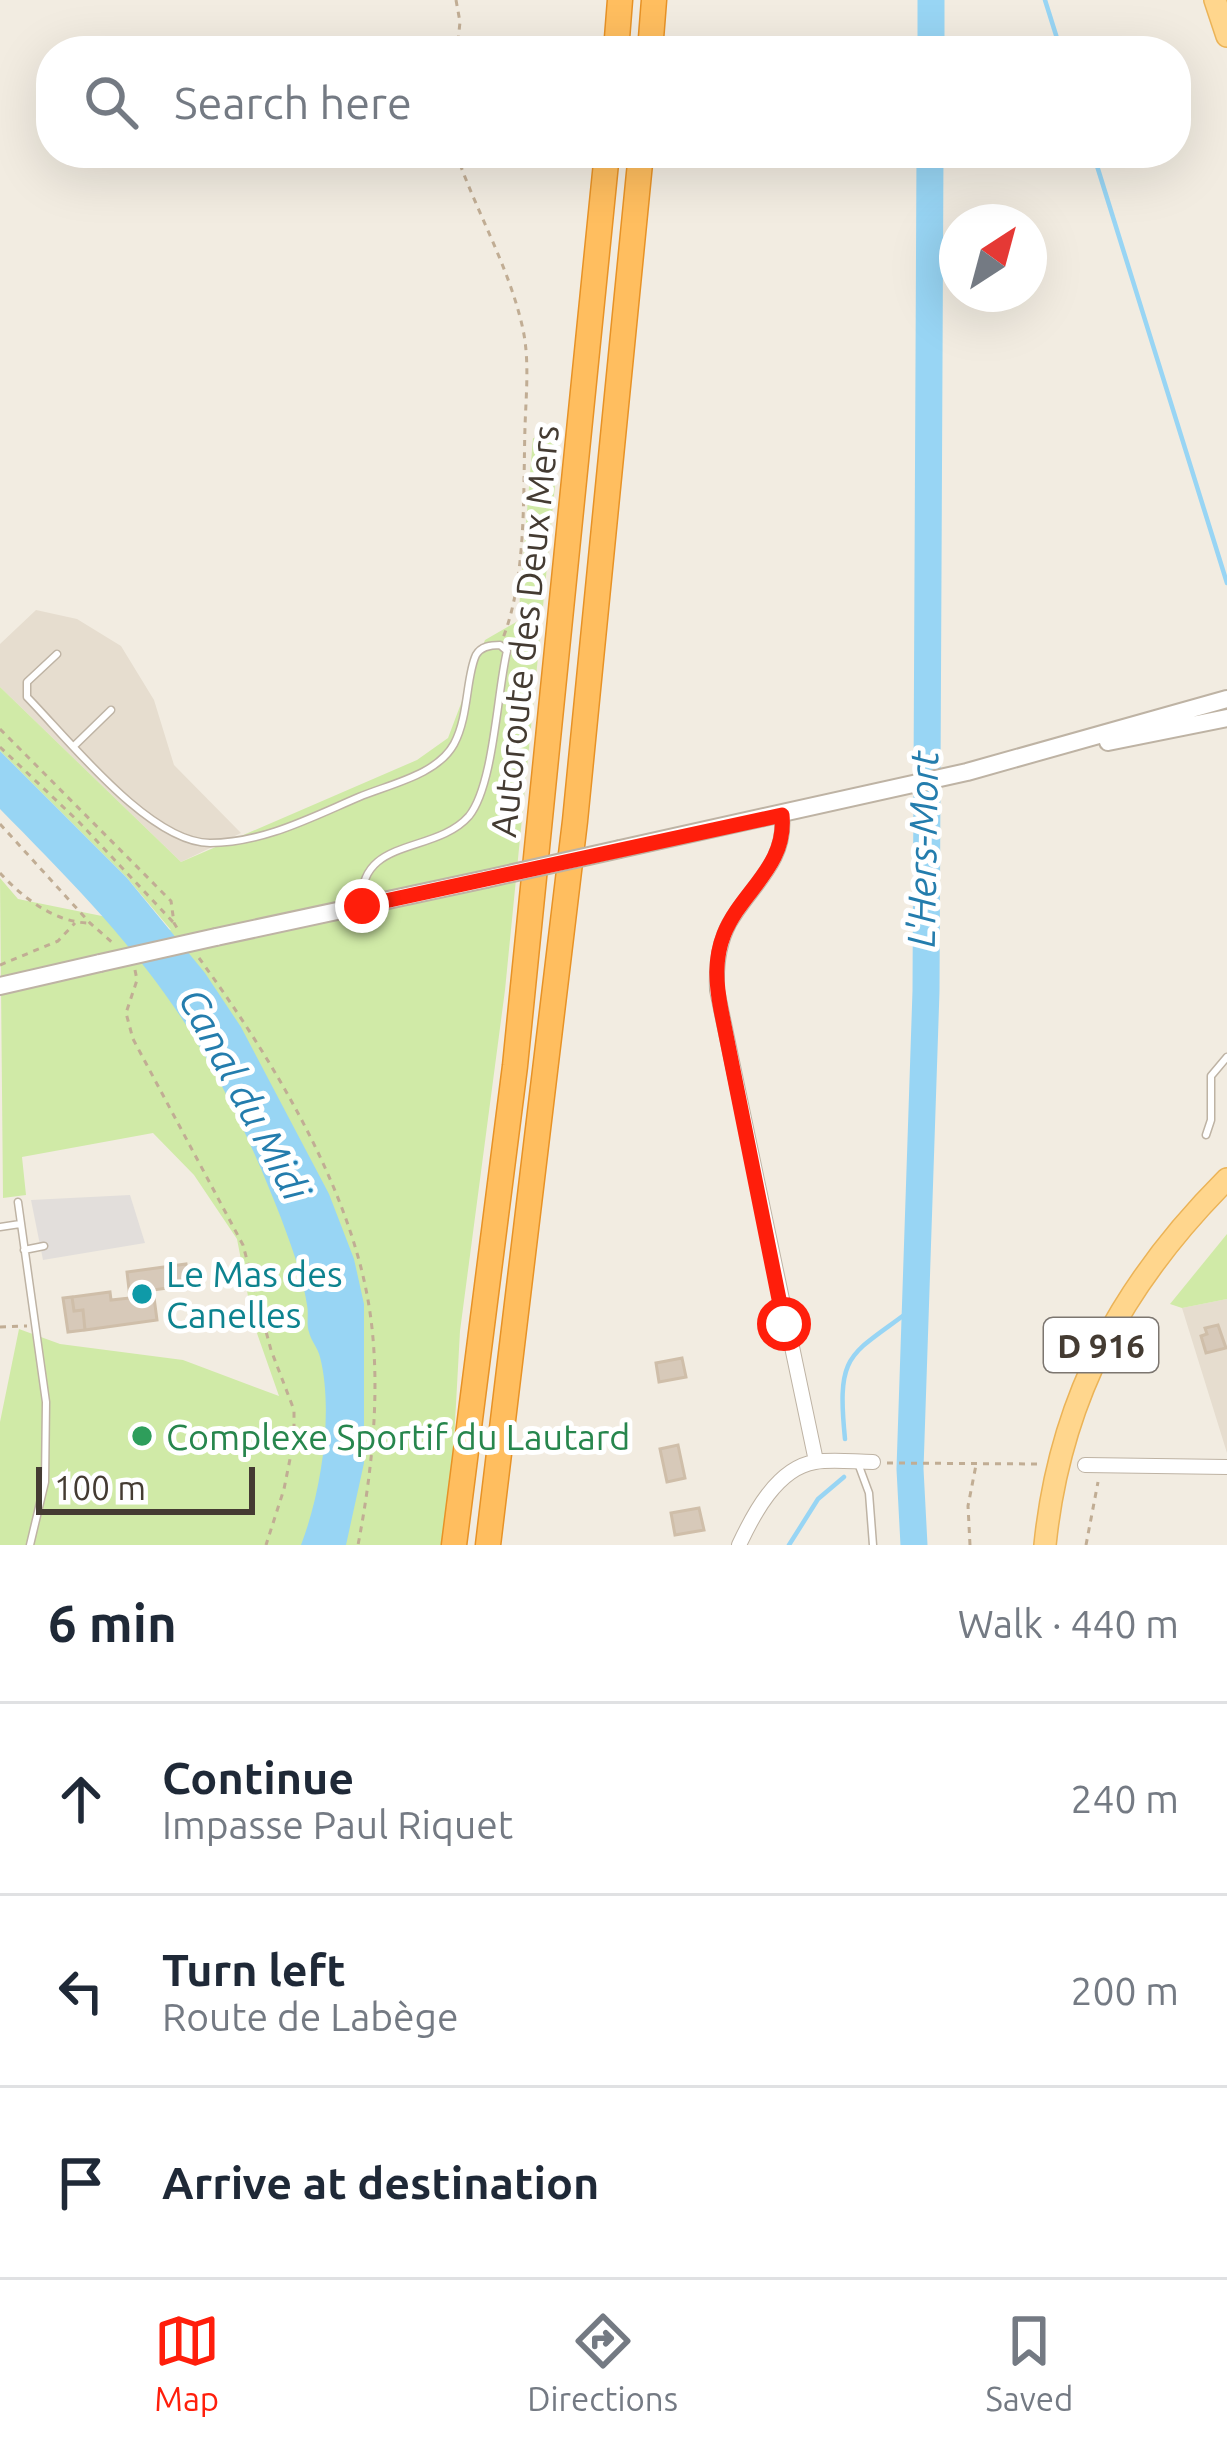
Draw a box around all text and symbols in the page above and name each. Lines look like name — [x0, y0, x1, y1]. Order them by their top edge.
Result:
search box — [36, 36, 1191, 168]
icon: search — [78, 69, 144, 135]
text: Search here — [174, 77, 412, 128]
north arrow — [939, 204, 1047, 312]
street label: Autoroute des Deux Mers — [482, 423, 566, 839]
water label: L'Hers-Mort — [899, 749, 945, 948]
route end — [335, 879, 389, 933]
water label: Canal du Midi — [171, 981, 319, 1208]
place label: Le Mas des Canelles — [166, 1253, 343, 1335]
marker: Le Mas des Canelles — [129, 1281, 155, 1307]
route start — [757, 1297, 811, 1351]
road number: D 916 — [1044, 1318, 1158, 1372]
place label: Complexe Sportif du Lautard — [166, 1416, 630, 1457]
marker: Complexe Sportif du Lautard — [129, 1423, 155, 1449]
scale bar — [36, 1461, 255, 1514]
text: 100 m — [54, 1469, 146, 1506]
text: 6 min — [48, 1594, 177, 1652]
text: Walk · 440 m — [958, 1602, 1179, 1645]
text: Continue — [162, 1752, 354, 1803]
icon: ahead — [48, 1766, 114, 1832]
text: 240 m — [1070, 1777, 1179, 1820]
text: Impasse Paul Riquet — [162, 1803, 513, 1846]
text: Turn left — [162, 1944, 346, 1995]
icon: left — [48, 1958, 114, 2024]
text: 200 m — [1070, 1969, 1179, 2012]
text: Route de Labège — [162, 1995, 459, 2038]
icon: arrive — [48, 2150, 114, 2216]
text: Arrive at destination — [162, 2157, 599, 2208]
tab: Map — [154, 2308, 220, 2417]
tab: Directions — [527, 2308, 678, 2417]
tab: Saved — [985, 2308, 1073, 2417]

